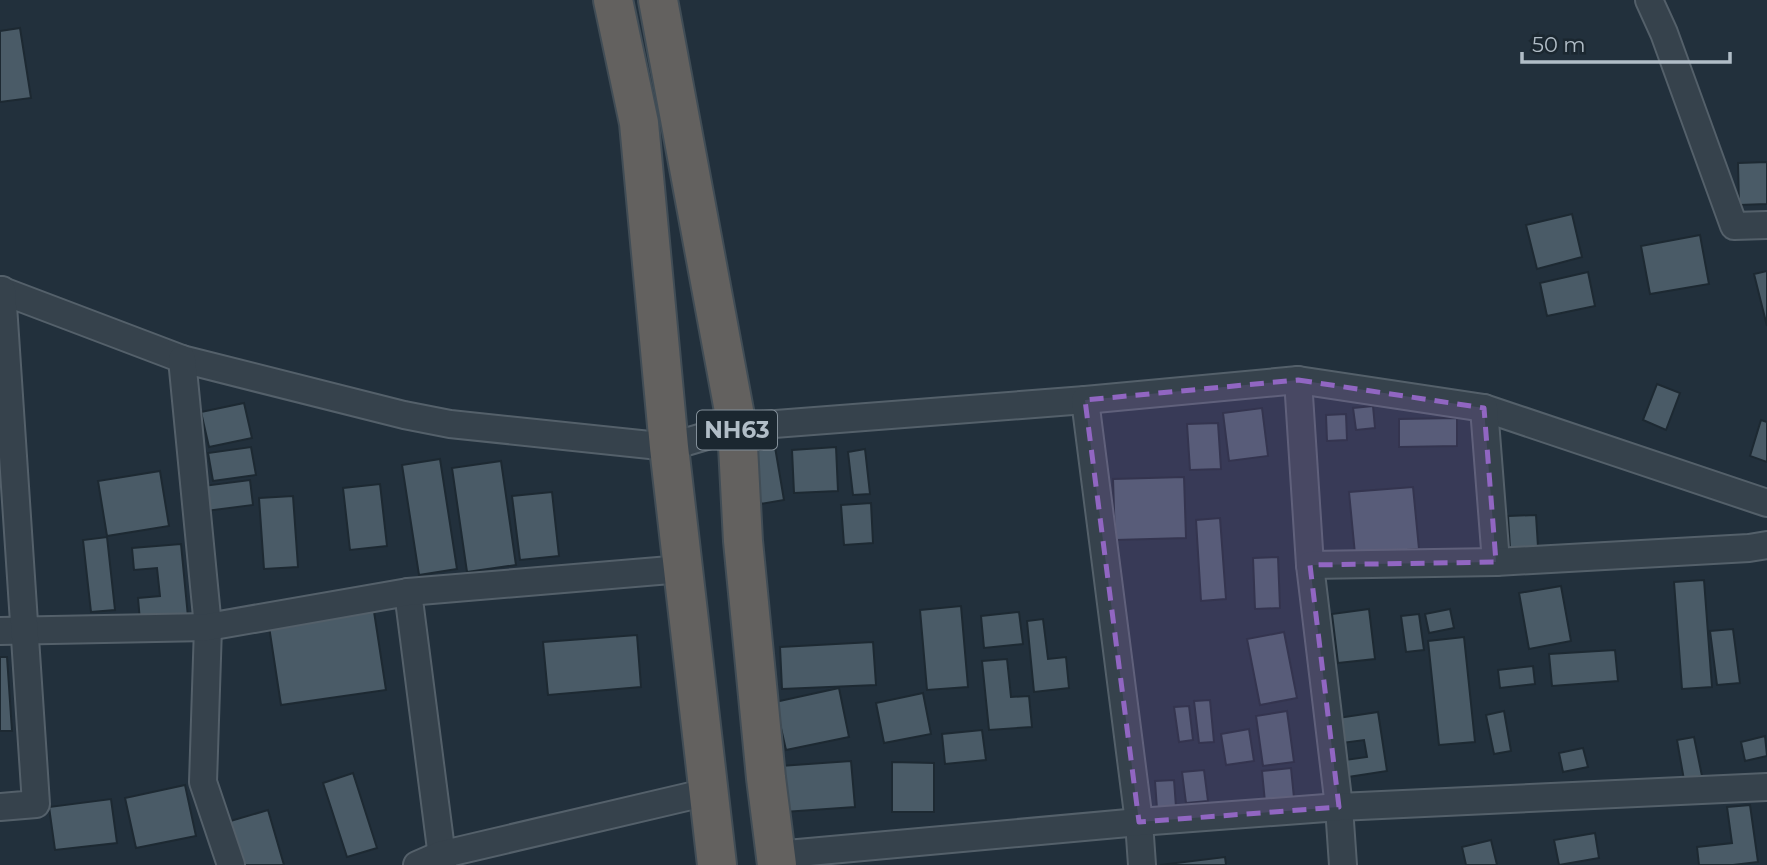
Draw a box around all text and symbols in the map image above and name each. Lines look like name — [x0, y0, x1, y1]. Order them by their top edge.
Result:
scale bar — [1522, 21, 1730, 65]
text: 50 m — [1532, 32, 1586, 57]
road number: NH63 — [697, 410, 777, 450]

